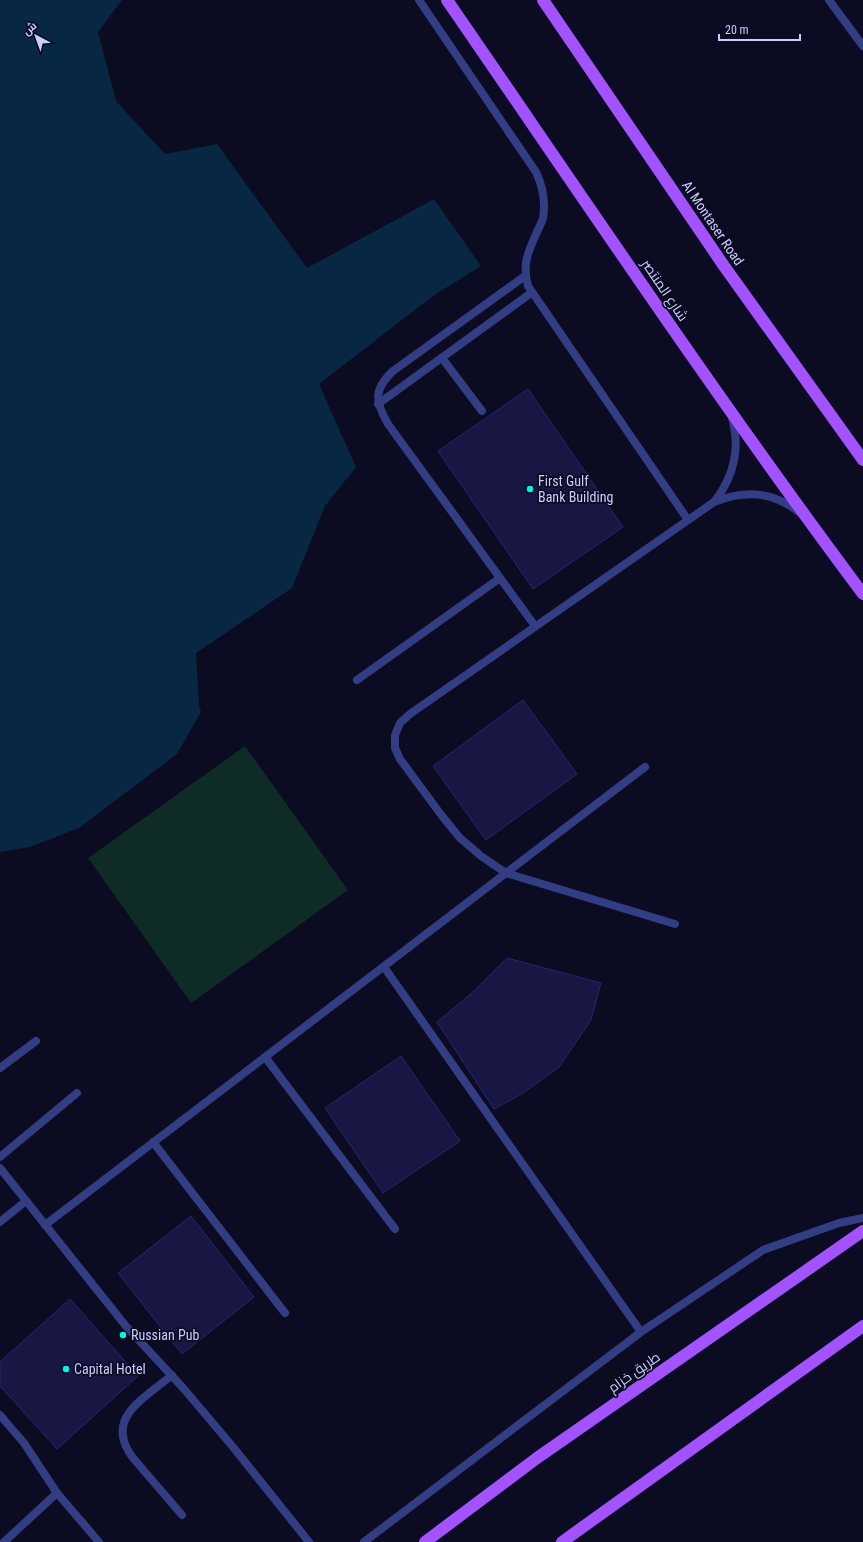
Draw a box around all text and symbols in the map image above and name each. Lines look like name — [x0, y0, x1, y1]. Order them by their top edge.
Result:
north arrow — [16, 16, 56, 56]
scale bar — [719, 16, 800, 42]
text: ش — [20, 19, 39, 38]
text: 20 m — [725, 23, 749, 37]
street label: Al Montaser Road — [679, 178, 747, 268]
street label: شارع المنتصر — [637, 255, 692, 325]
place label: First Gulf Bank Building — [538, 473, 613, 505]
marker: First Gulf Bank Building — [525, 484, 535, 494]
place label: Russian Pub — [131, 1327, 199, 1343]
marker: Russian Pub — [118, 1330, 128, 1340]
street label: طريق خزام — [605, 1348, 664, 1397]
place label: Capital Hotel — [74, 1361, 146, 1377]
marker: Capital Hotel — [61, 1364, 71, 1374]

